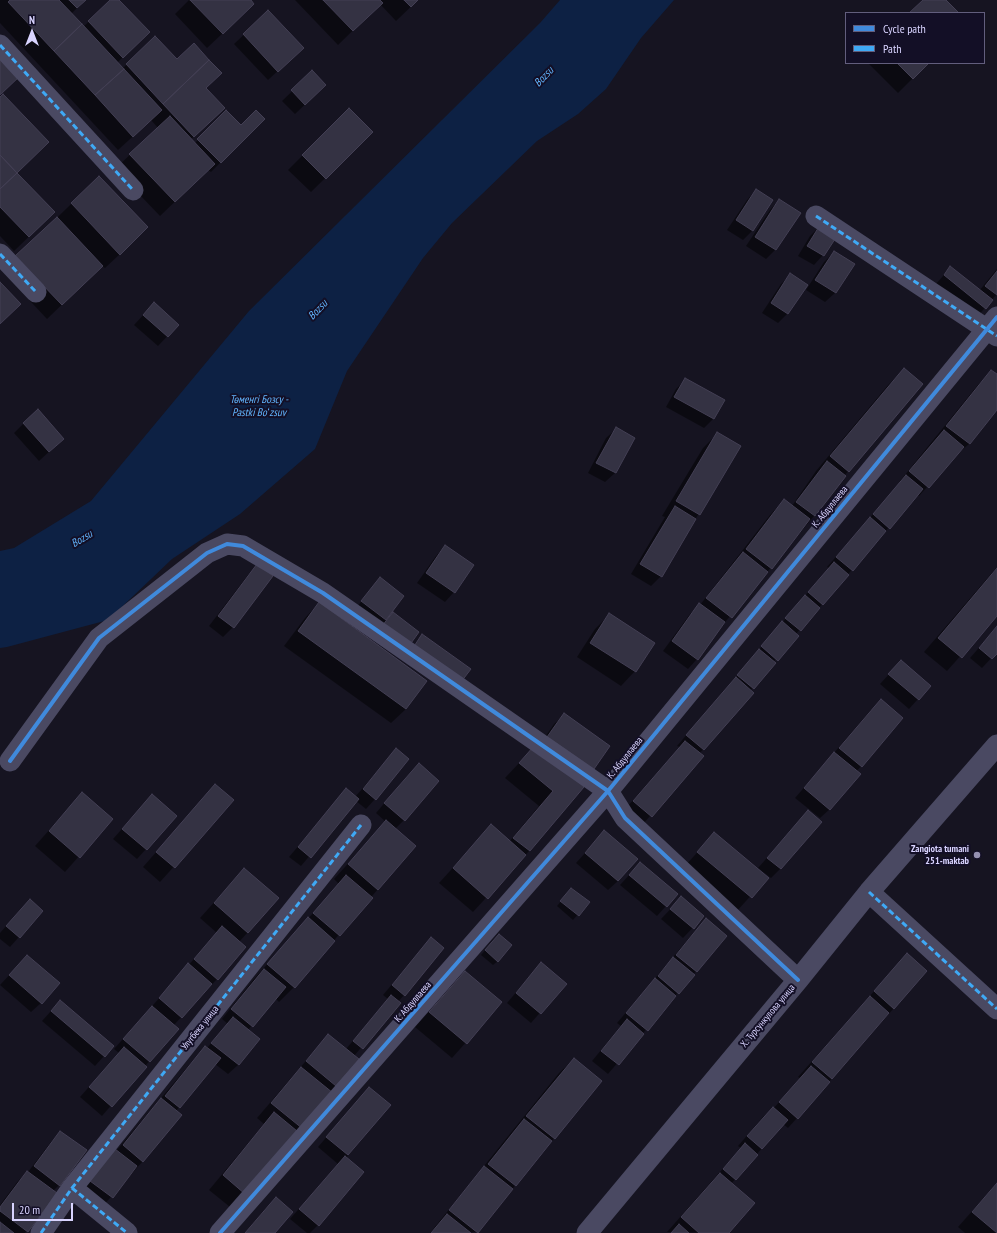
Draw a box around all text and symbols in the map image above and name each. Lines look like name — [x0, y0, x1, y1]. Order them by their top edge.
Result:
north arrow — [12, 12, 52, 52]
legend — [845, 12, 985, 64]
text: N — [29, 13, 35, 27]
text: Cycle path — [883, 21, 926, 36]
text: Path — [883, 41, 901, 56]
water label: Bozsu — [532, 64, 556, 90]
water label: Bozsu — [306, 297, 330, 323]
water label: Төменгі Бозсу - Pastki Boʻzsuv — [230, 393, 288, 419]
street label: К. Абдуллаева — [810, 484, 850, 530]
water label: Bozsu — [69, 528, 95, 550]
street label: К. Абдуллаева — [605, 735, 645, 781]
place label: Zangiota tumani 251-maktab — [911, 843, 969, 866]
marker: Zangiota tumani 251-maktab — [972, 850, 982, 860]
street label: К. Абдуллаева — [392, 979, 434, 1025]
street label: Х. Турсункулова улица — [738, 982, 798, 1050]
street label: Улугбека улица — [179, 1003, 221, 1053]
scale bar — [14, 1195, 75, 1221]
text: 20 m — [19, 1202, 40, 1217]

